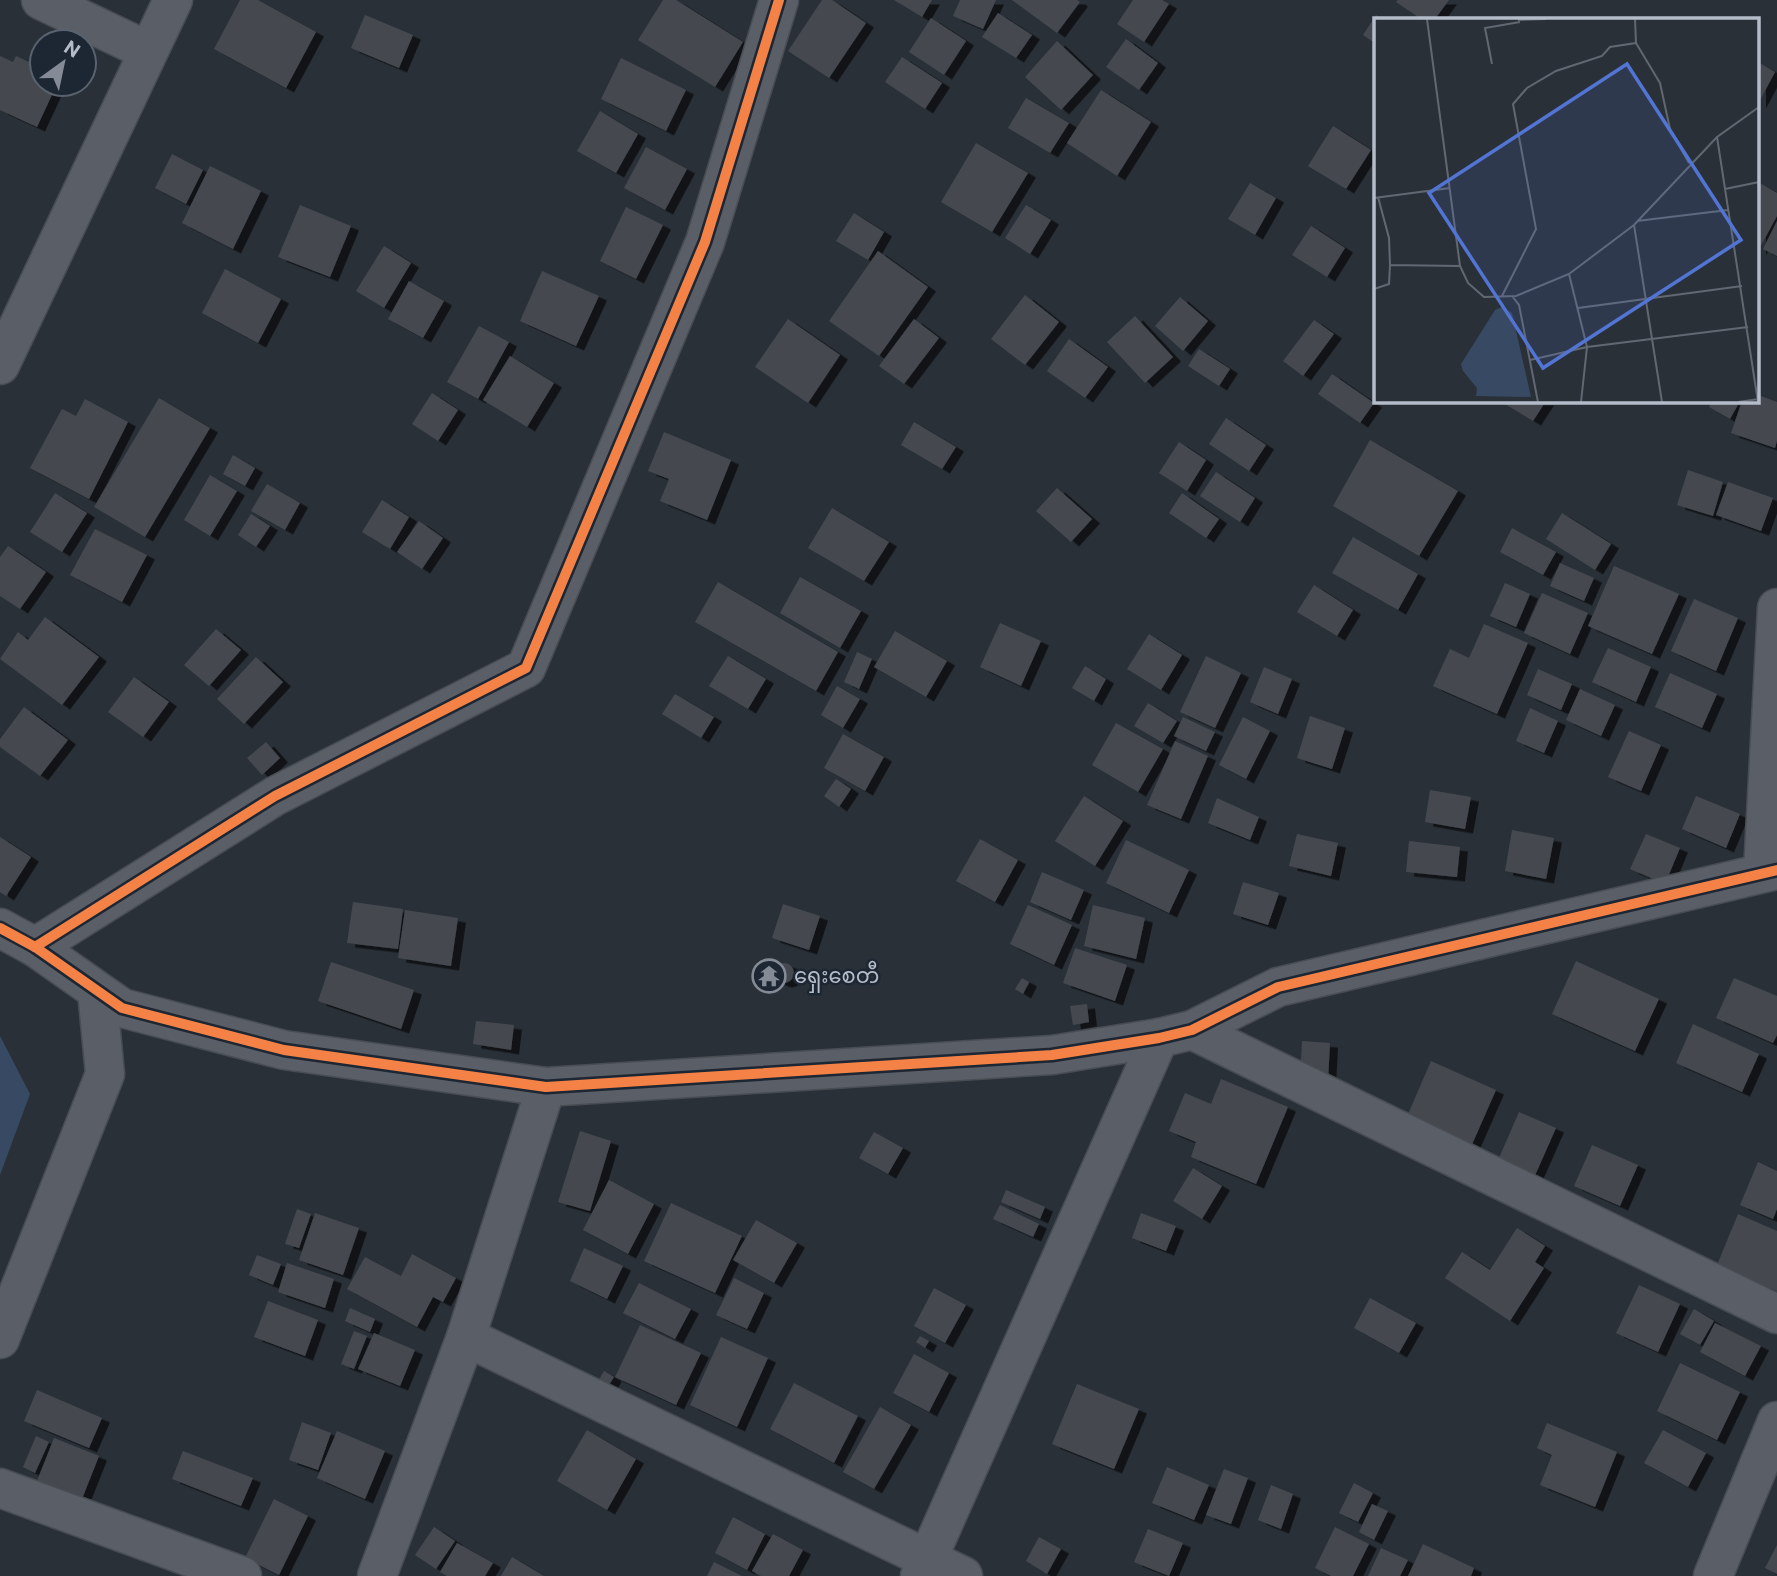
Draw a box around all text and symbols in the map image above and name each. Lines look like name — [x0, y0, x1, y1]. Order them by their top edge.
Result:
inset map — [1374, 18, 1760, 402]
north arrow — [28, 28, 98, 98]
text: N — [60, 35, 85, 62]
temple icon: ရှေးစေတီ — [750, 957, 788, 995]
place label: ရှေးစေတီ — [794, 960, 879, 993]

